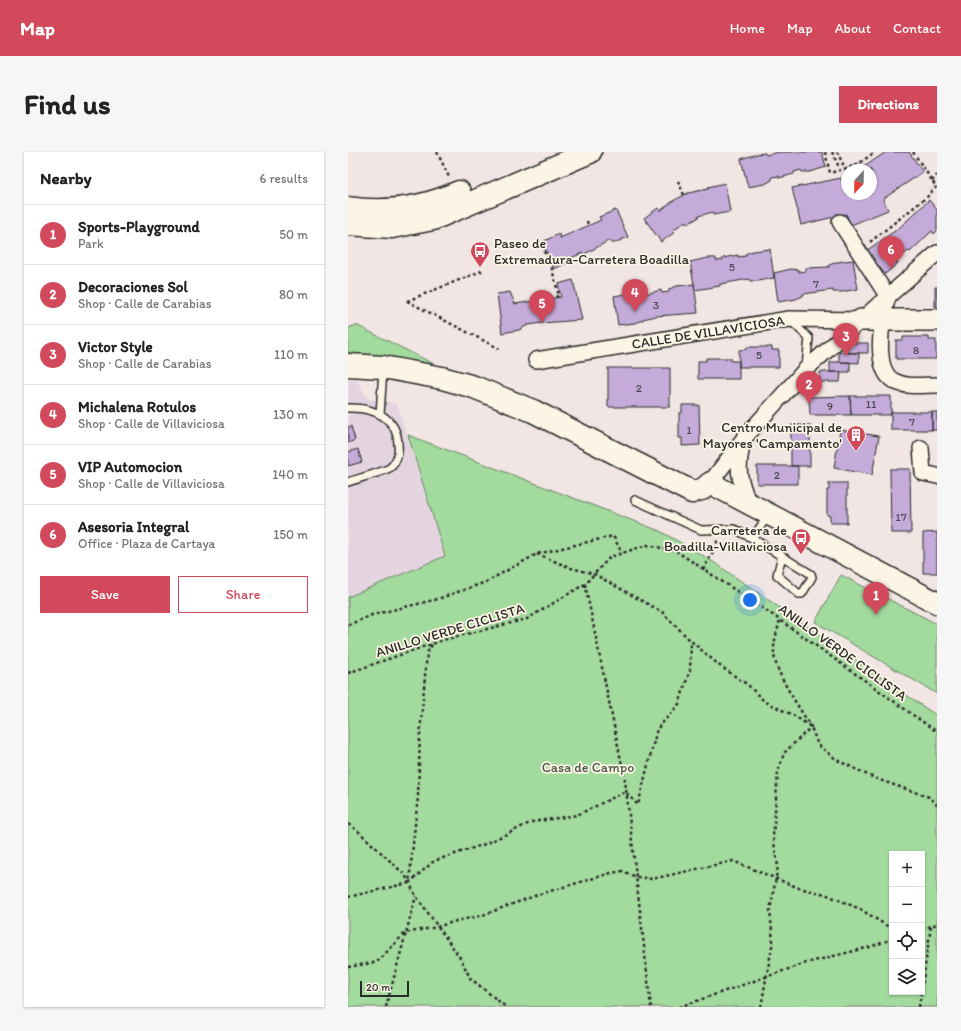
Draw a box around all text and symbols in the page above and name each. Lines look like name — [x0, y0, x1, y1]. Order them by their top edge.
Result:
text: Map — [20, 17, 55, 40]
text: Home — [730, 20, 765, 37]
text: Map — [787, 20, 813, 37]
text: About — [835, 20, 871, 37]
text: Contact — [893, 20, 941, 37]
button: Directions — [839, 86, 937, 123]
text: Find us — [24, 87, 111, 121]
north arrow — [841, 164, 877, 200]
text: Nearby — [40, 168, 92, 188]
text: 6 results — [260, 171, 308, 186]
text: Sports-Playground — [78, 218, 200, 236]
text: 1 — [50, 227, 56, 242]
text: 50 m — [279, 227, 308, 242]
place label: Paseo de Extremadura-Carretera Boadilla — [494, 235, 690, 268]
text: Park — [78, 236, 104, 251]
pin: 6 — [878, 236, 904, 269]
bus stop icon: Paseo de Extremadura-Carretera Boadilla — [469, 240, 491, 268]
house number: 5 — [729, 260, 735, 274]
house number: 7 — [813, 277, 819, 291]
text: Decoraciones Sol — [78, 278, 188, 296]
pin: 4 — [622, 279, 648, 312]
text: 2 — [50, 287, 56, 302]
text: 80 m — [279, 287, 308, 302]
pin: 5 — [529, 290, 555, 323]
text: Shop · Calle de Carabias — [78, 296, 212, 311]
house number: 3 — [653, 298, 660, 312]
street label: CALLE DE VILLAVICIOSA — [630, 312, 786, 353]
pin: 3 — [833, 323, 859, 356]
text: Victor Style — [78, 338, 153, 356]
house number: 8 — [913, 343, 920, 357]
text: 3 — [49, 347, 57, 362]
text: 110 m — [274, 347, 308, 362]
house number: 5 — [756, 348, 762, 362]
text: Shop · Calle de Carabias — [78, 356, 212, 371]
pin: 2 — [796, 371, 822, 404]
house number: 2 — [636, 381, 643, 395]
house number: 11 — [865, 397, 877, 411]
text: Michalena Rotulos — [78, 398, 196, 416]
house number: 9 — [827, 399, 833, 413]
text: 4 — [49, 407, 57, 422]
text: 130 m — [273, 407, 308, 422]
house number: 7 — [909, 415, 915, 429]
text: Shop · Calle de Villaviciosa — [78, 416, 225, 431]
place label: Centro Municipal de Mayores 'Campamento' — [703, 419, 842, 452]
house number: 1 — [686, 423, 692, 437]
building icon: Centro Municipal de Mayores 'Campamento' — [845, 424, 867, 452]
text: VIP Automocion — [78, 458, 182, 476]
text: 5 — [50, 467, 56, 482]
text: 140 m — [272, 467, 308, 482]
house number: 2 — [774, 468, 781, 482]
text: Shop · Calle de Villaviciosa — [78, 476, 225, 491]
house number: 17 — [895, 510, 907, 524]
text: Asesoria Integral — [78, 518, 189, 536]
place label: Carretera de Boadilla-Villaviciosa — [664, 522, 788, 555]
text: 6 — [50, 527, 56, 542]
text: 150 m — [273, 527, 308, 542]
bus stop icon: Carretera de Boadilla-Villaviciosa — [790, 527, 812, 555]
text: Office · Plaza de Cartaya — [78, 536, 215, 551]
button: Save — [40, 576, 170, 613]
button: Share — [178, 576, 308, 613]
pin: 1 — [863, 582, 889, 615]
your location — [740, 590, 760, 610]
street label: ANILLO VERDE CICLISTA — [374, 600, 527, 661]
street label: ANILLO VERDE CICLISTA — [775, 600, 910, 705]
park label: Casa de Campo — [542, 759, 634, 776]
map controls — [889, 851, 925, 995]
button: + — [889, 851, 925, 887]
button: − — [889, 887, 925, 923]
button: locate — [889, 923, 925, 959]
button: layers — [889, 959, 925, 995]
scale bar — [360, 979, 409, 998]
text: 20 m — [366, 981, 390, 994]

